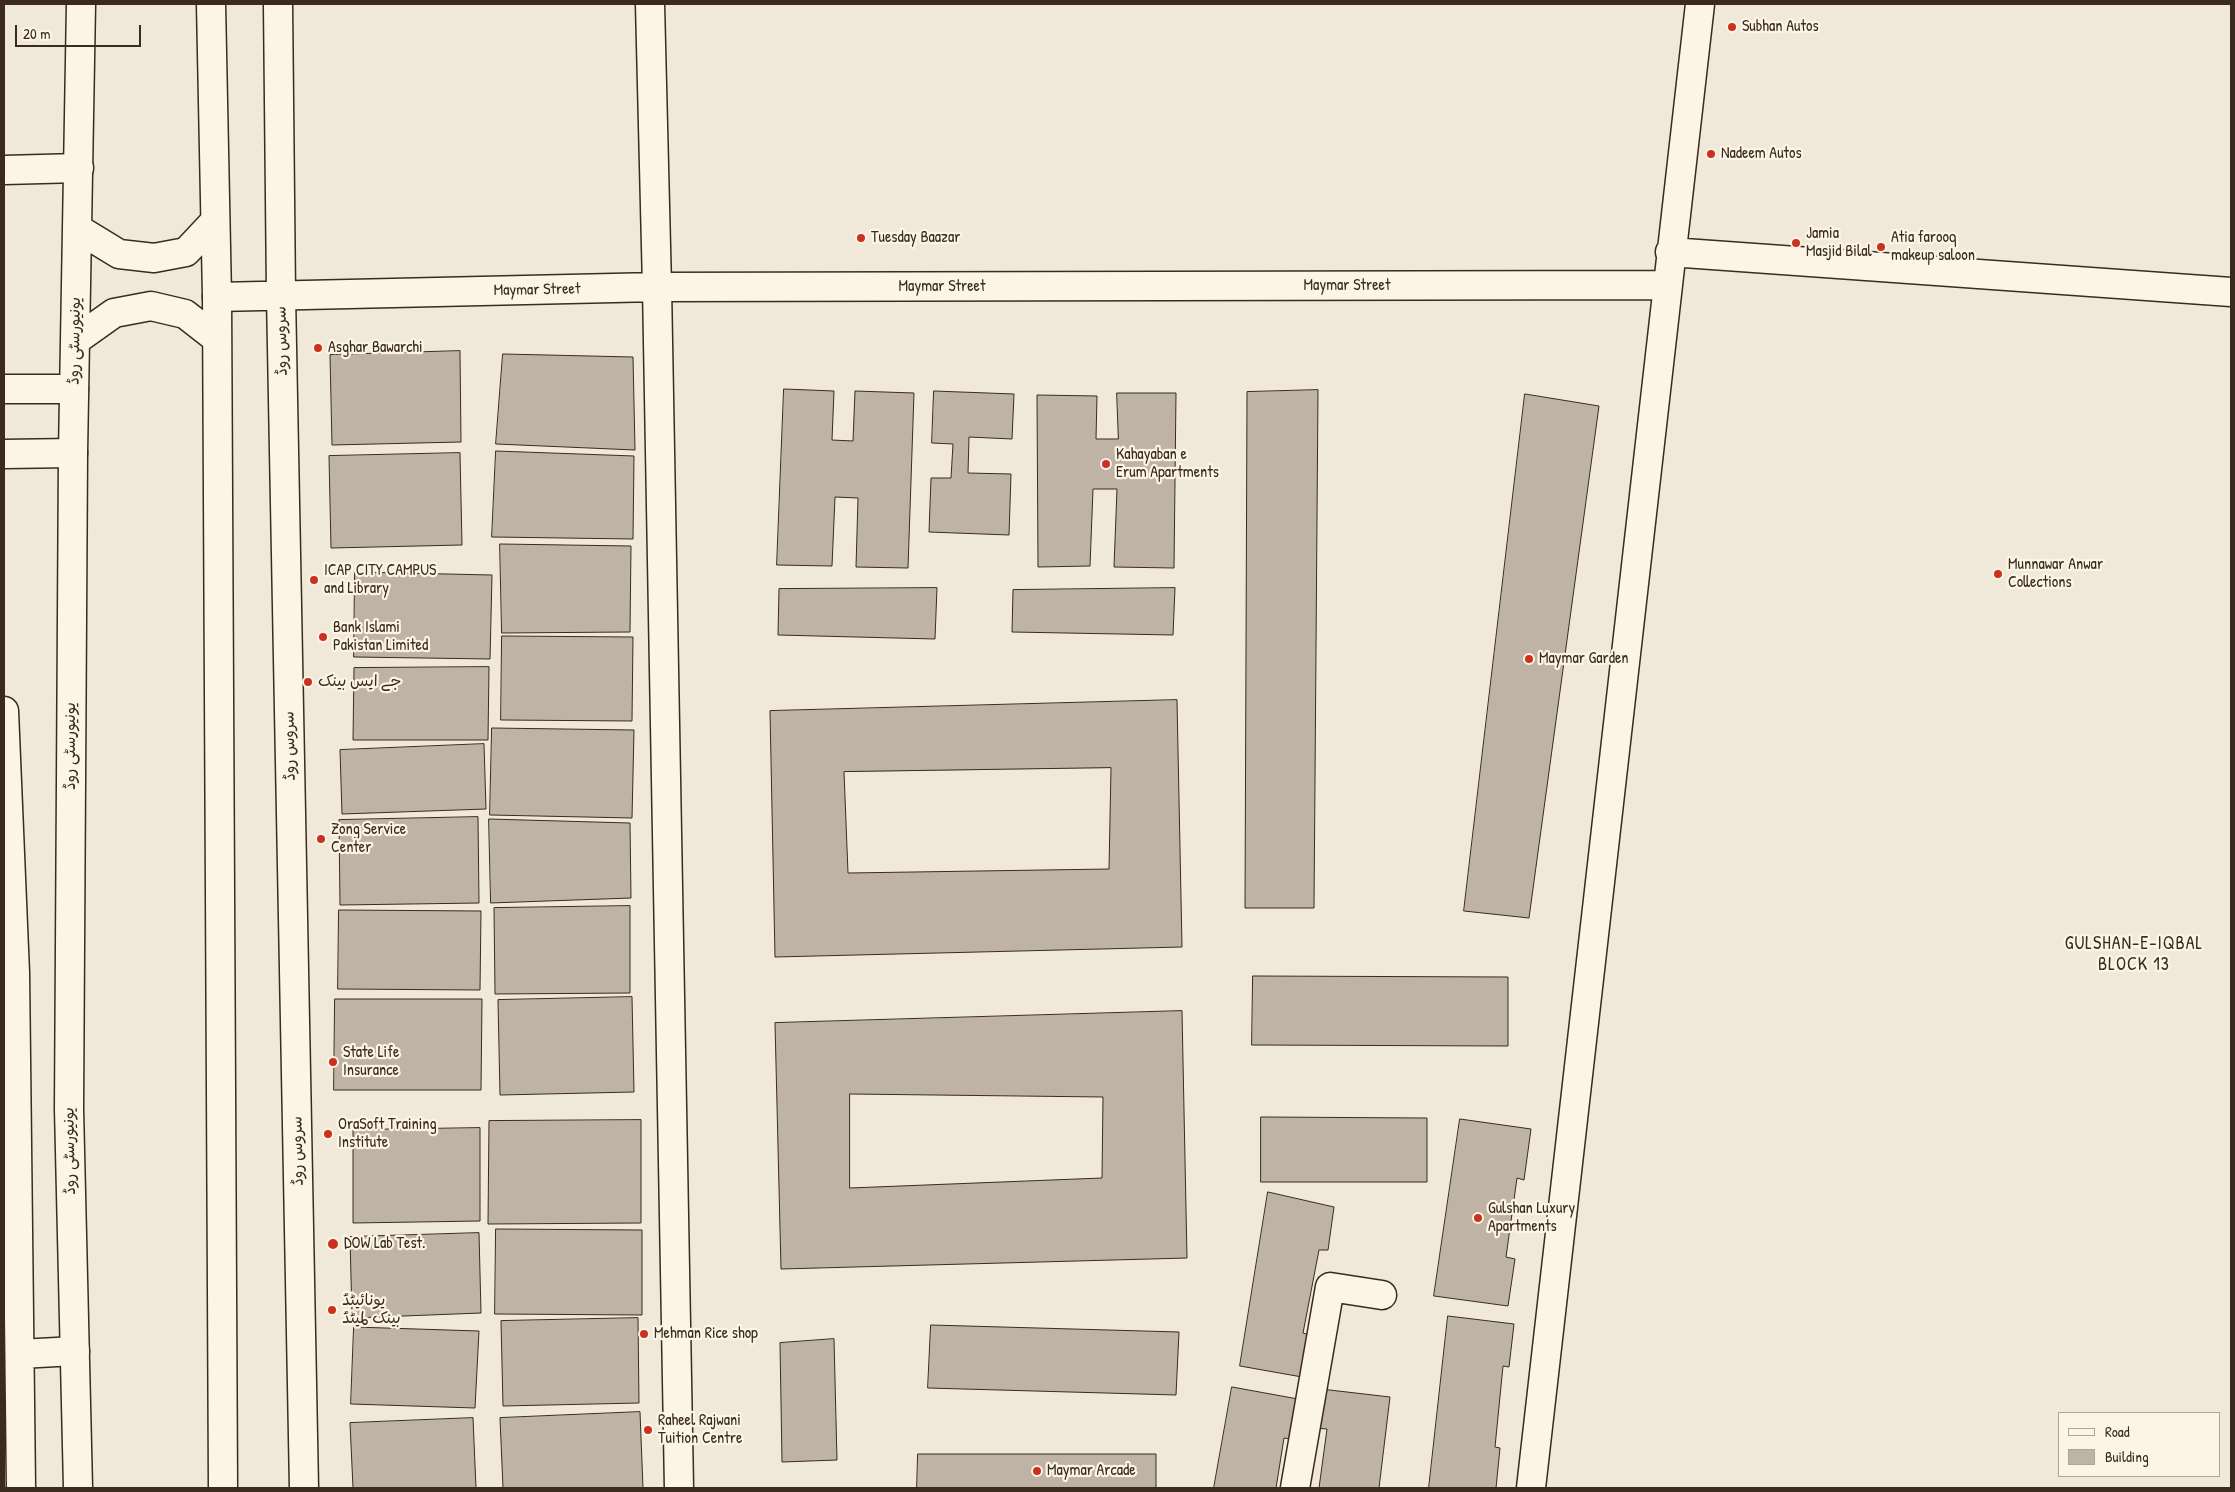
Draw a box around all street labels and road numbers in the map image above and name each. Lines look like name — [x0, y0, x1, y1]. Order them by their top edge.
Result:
street label: Maymar Street — [1304, 276, 1390, 296]
street label: Maymar Street — [899, 277, 985, 297]
street label: Maymar Street — [493, 280, 581, 300]
street label: یونیورسٹی روڈ — [65, 297, 85, 385]
street label: سروس روڈ — [272, 306, 292, 376]
street label: یونیورسٹی روڈ — [61, 702, 81, 790]
street label: سروس روڈ — [280, 711, 300, 781]
street label: یونیورسٹی روڈ — [60, 1107, 80, 1195]
street label: سروس روڈ — [288, 1116, 308, 1186]

